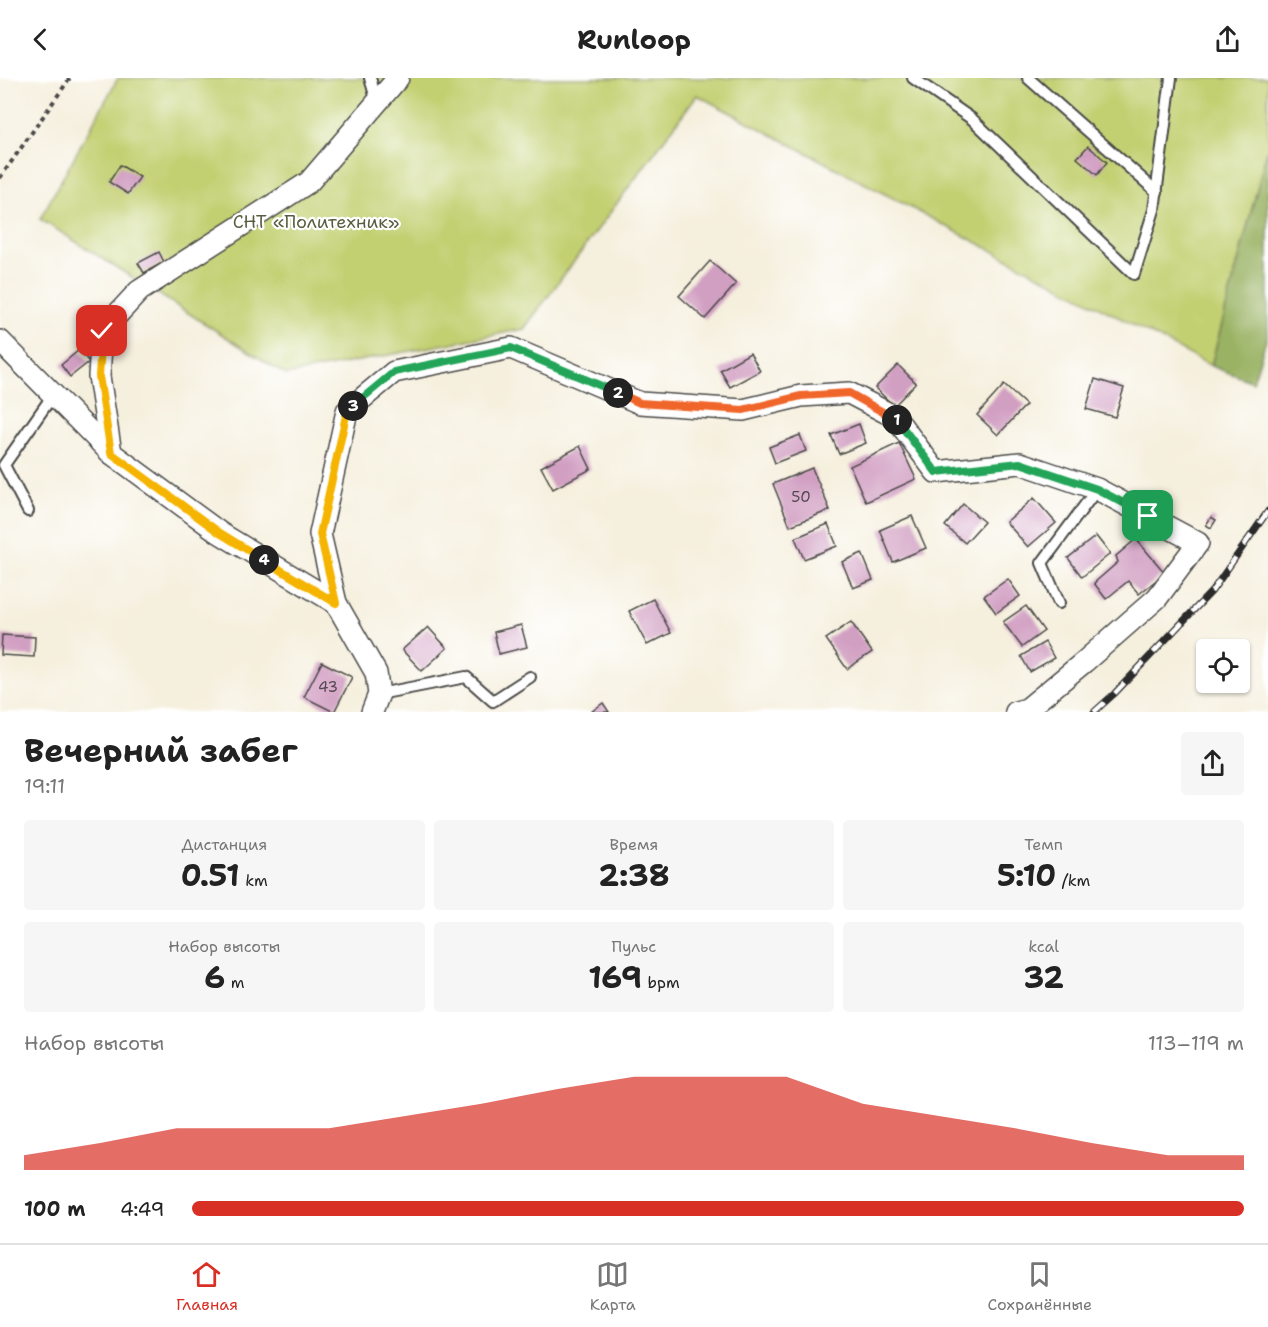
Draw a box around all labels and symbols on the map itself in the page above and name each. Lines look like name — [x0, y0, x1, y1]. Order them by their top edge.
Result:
park label: СНТ «Политехник» — [233, 210, 399, 234]
pin — [76, 305, 127, 356]
pin: 2 — [603, 378, 633, 408]
pin: 3 — [338, 391, 368, 421]
pin: 1 — [882, 405, 912, 435]
house number: 50 — [791, 487, 811, 507]
pin — [1122, 490, 1173, 541]
pin: 4 — [249, 545, 279, 575]
house number: 43 — [318, 677, 338, 697]

